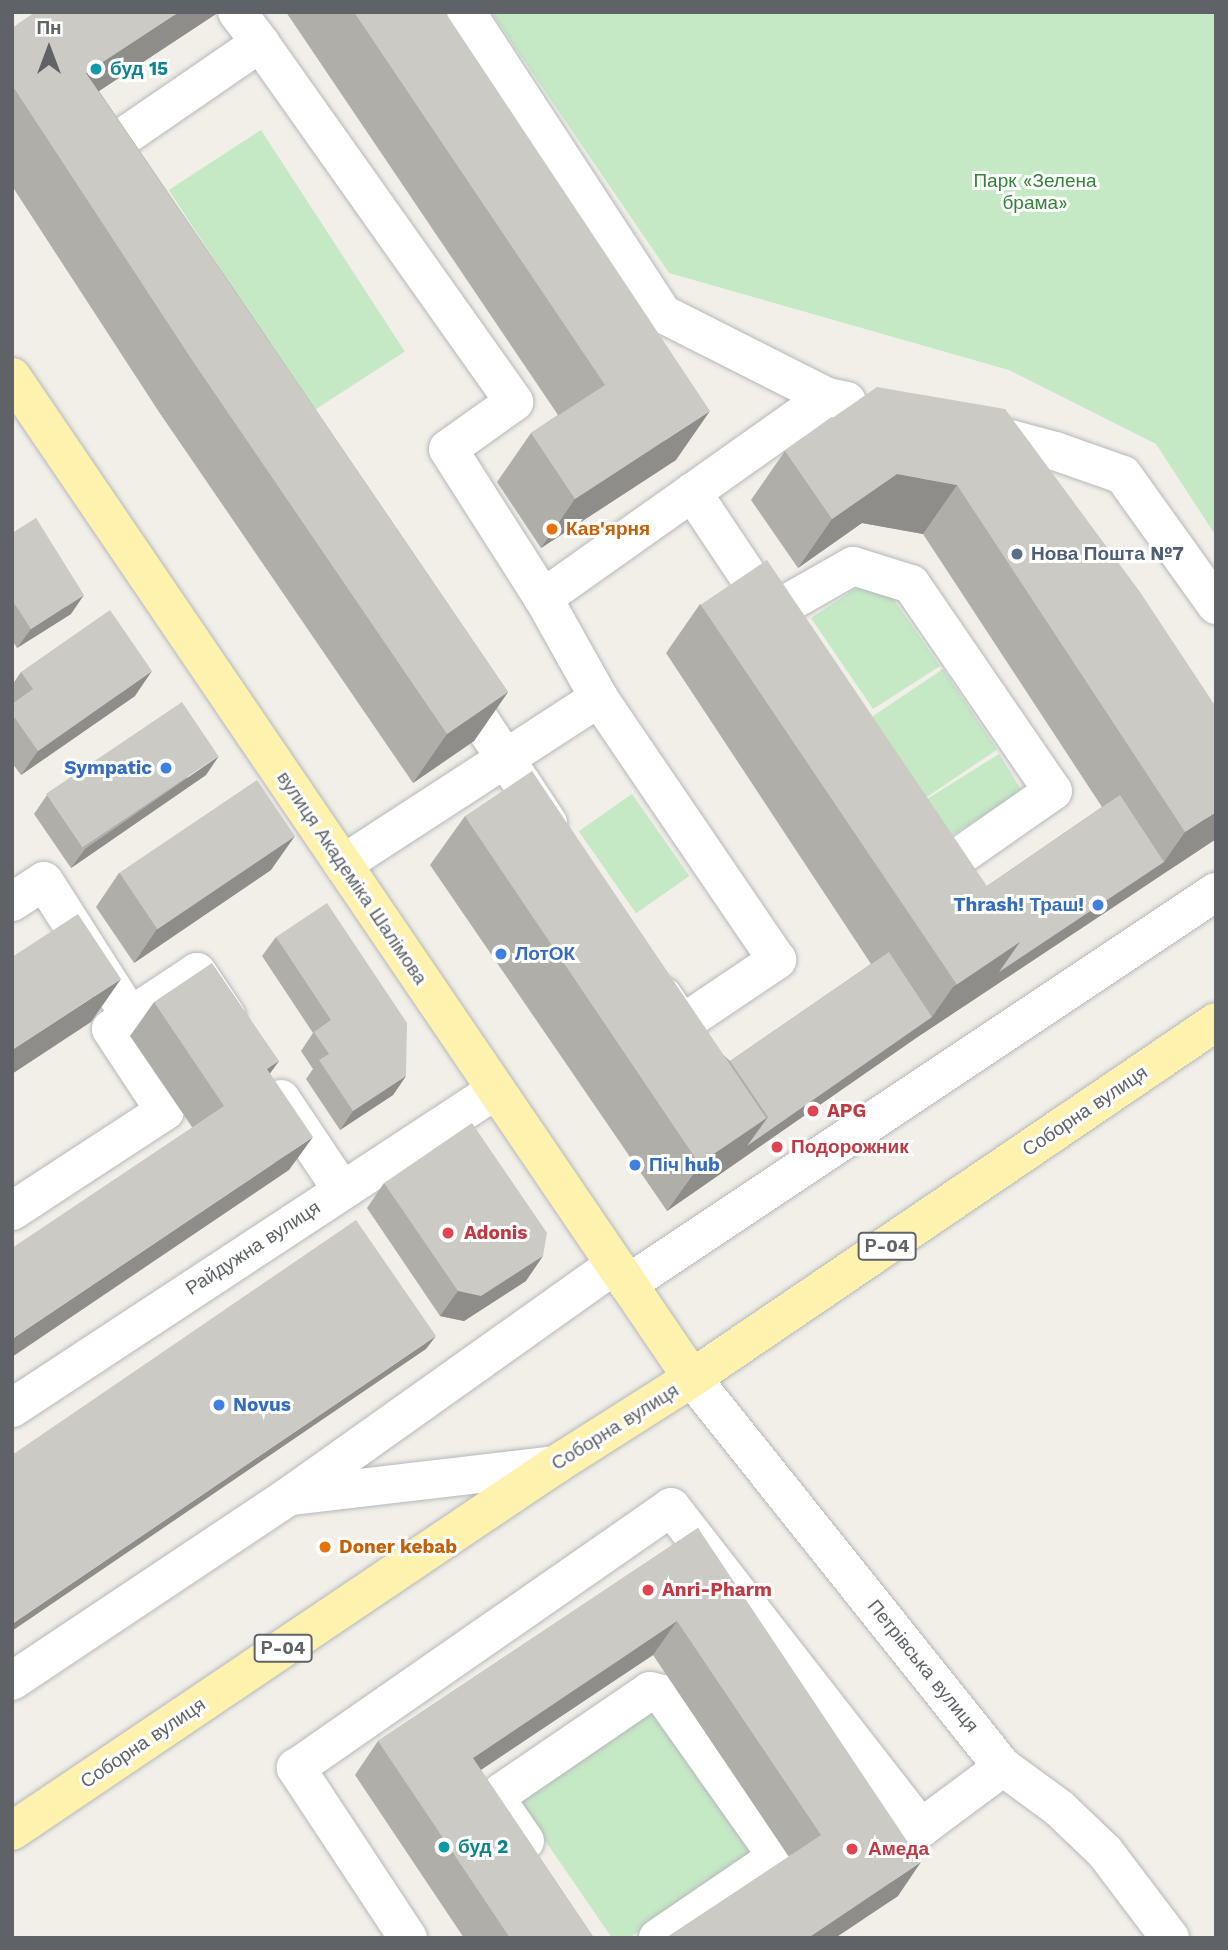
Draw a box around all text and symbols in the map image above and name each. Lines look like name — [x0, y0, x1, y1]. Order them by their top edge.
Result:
north arrow — [14, 14, 84, 84]
text: Пн — [36, 16, 62, 39]
place label: буд 15 — [110, 58, 168, 80]
marker: буд 15 — [88, 61, 104, 77]
park label: Парк «Зелена брама» — [973, 170, 1097, 214]
place label: Кав'ярня — [566, 518, 650, 540]
marker: Кав'ярня — [544, 521, 560, 537]
place label: Нова Пошта №7 — [1031, 543, 1184, 565]
marker: Нова Пошта №7 — [1009, 546, 1025, 562]
place label: Sympatic — [64, 757, 152, 779]
marker: Sympatic — [158, 760, 174, 776]
street label: вулиця Академіка Шалімова — [272, 767, 432, 989]
place label: Thrash! Траш! — [953, 894, 1084, 916]
marker: Thrash! Траш! — [1090, 897, 1106, 913]
place label: ЛотОК — [515, 943, 575, 965]
marker: ЛотОК — [493, 946, 509, 962]
street label: Соборна вулиця — [1018, 1061, 1152, 1161]
place label: APG — [827, 1100, 866, 1122]
marker: APG — [805, 1103, 821, 1119]
place label: Подорожник — [791, 1136, 909, 1158]
marker: Подорожник — [769, 1139, 785, 1155]
place label: Піч hub — [649, 1154, 720, 1176]
marker: Піч hub — [627, 1157, 643, 1173]
street label: Райдужна вулиця — [181, 1196, 325, 1300]
place label: Adonis — [464, 1222, 527, 1244]
marker: Adonis — [438, 1223, 458, 1243]
road number: Р-04 — [857, 1232, 917, 1260]
street label: Соборна вулиця — [547, 1379, 683, 1475]
place label: Novus — [233, 1394, 291, 1416]
marker: Novus — [211, 1397, 227, 1413]
place label: Doner kebab — [339, 1536, 457, 1558]
marker: Doner kebab — [317, 1539, 333, 1555]
place label: Anri-Pharm — [662, 1579, 772, 1601]
marker: Anri-Pharm — [640, 1582, 656, 1598]
street label: Петрівська вулиця — [863, 1595, 983, 1737]
road number: Р-04 — [253, 1633, 313, 1662]
street label: Соборна вулиця — [76, 1693, 210, 1793]
place label: буд 2 — [458, 1836, 508, 1858]
place label: Амеда — [868, 1838, 929, 1860]
marker: буд 2 — [436, 1839, 452, 1855]
marker: Амеда — [842, 1839, 862, 1859]

